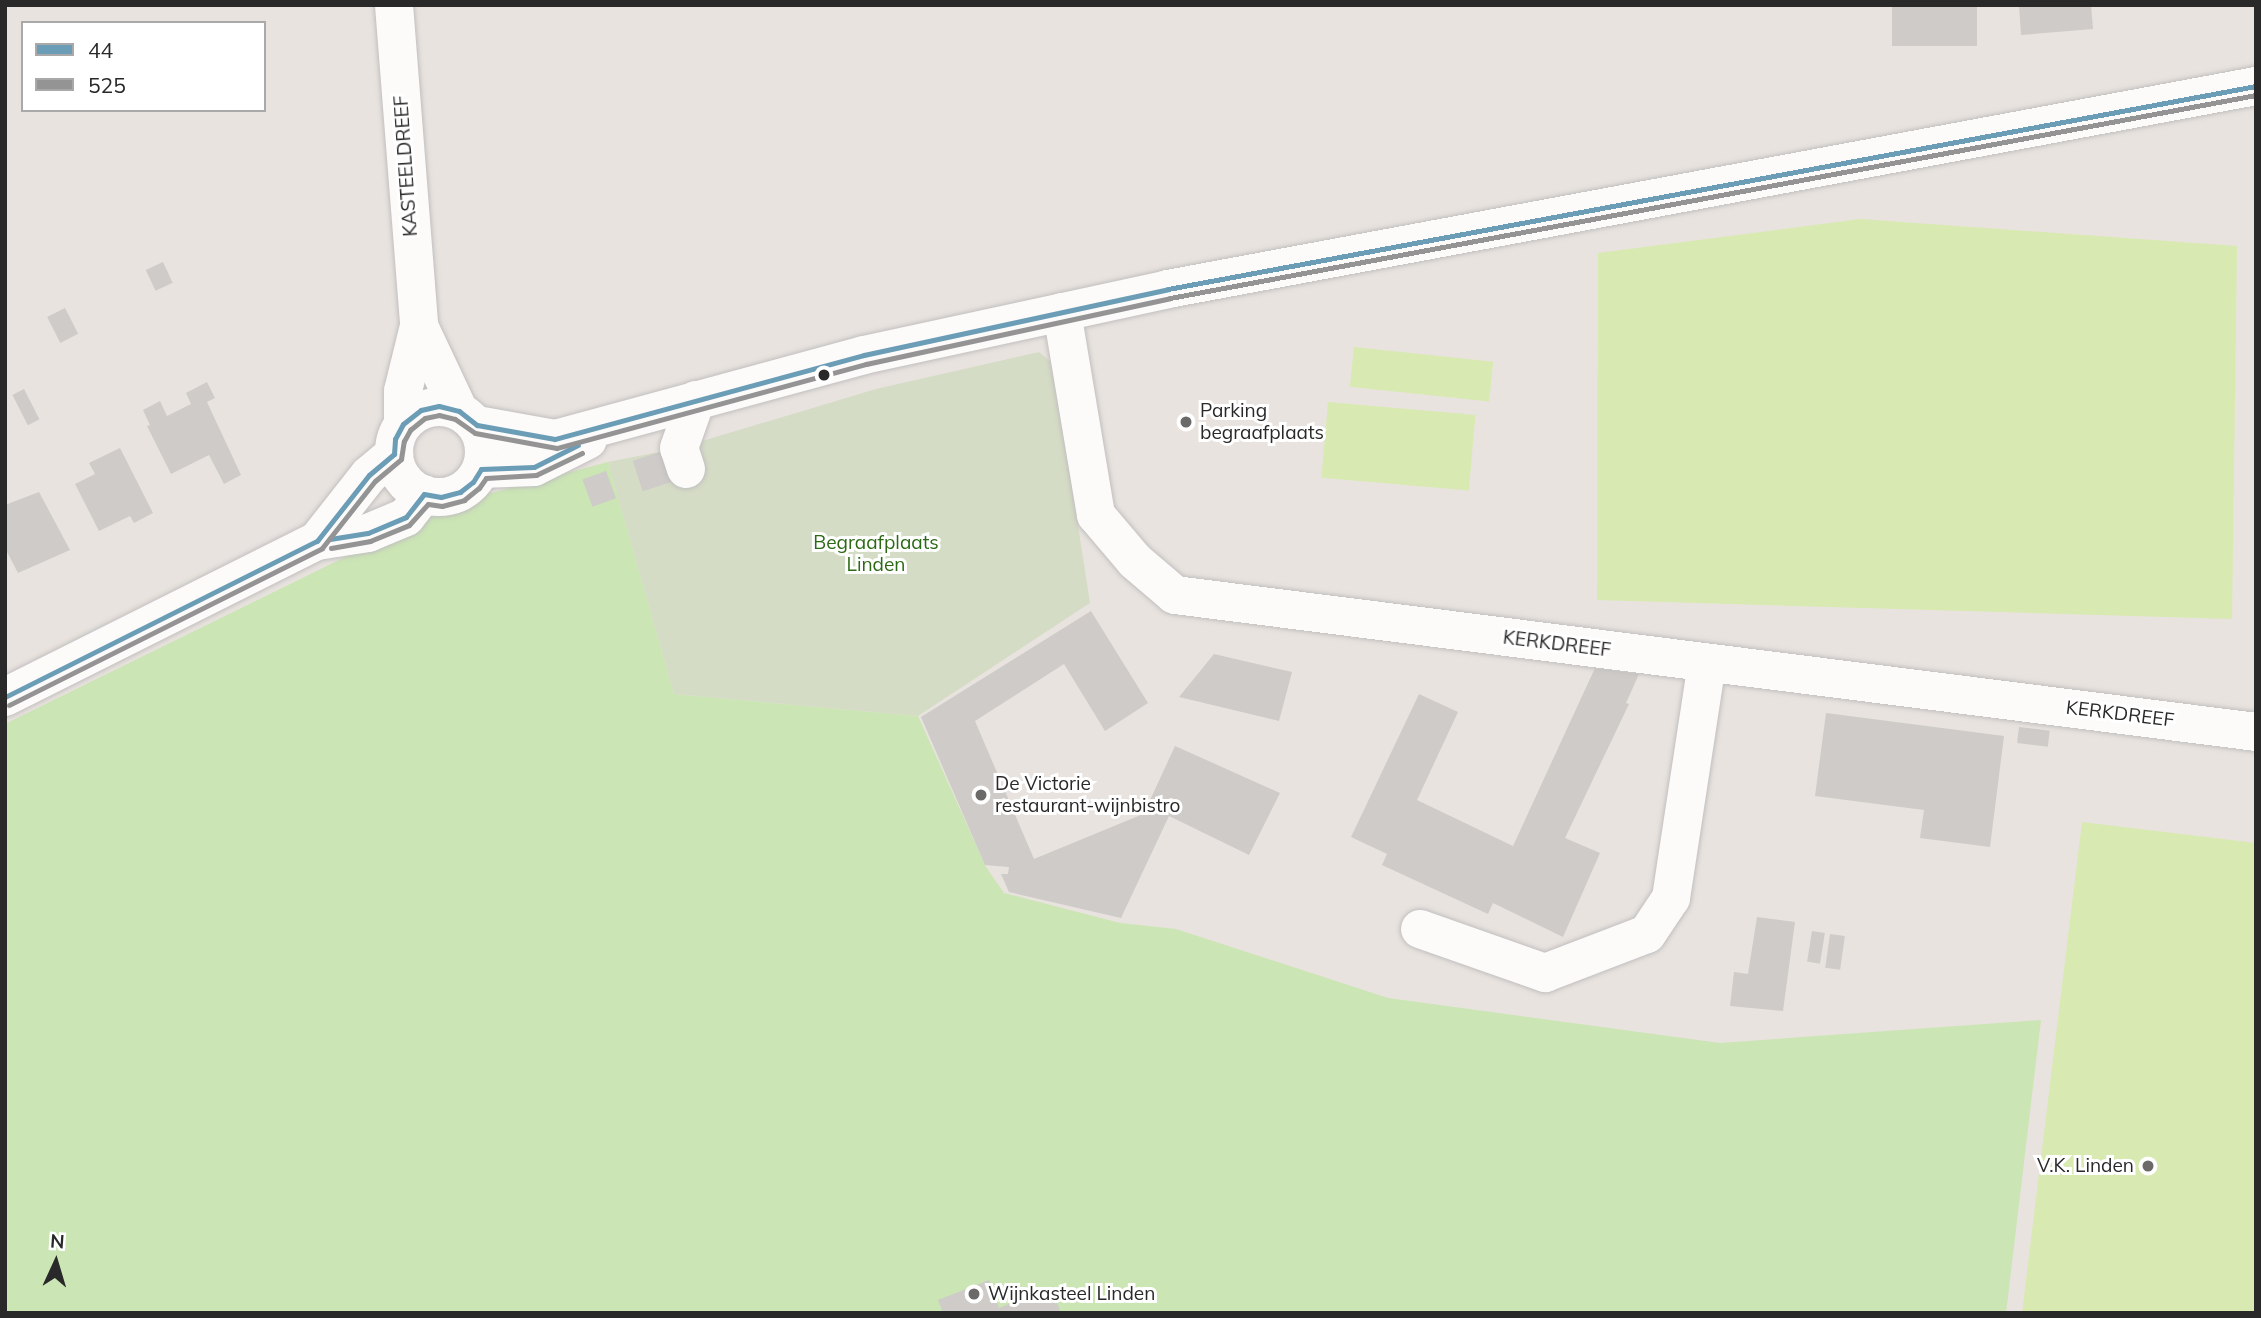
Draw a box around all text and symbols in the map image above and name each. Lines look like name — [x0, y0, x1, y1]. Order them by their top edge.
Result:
legend — [21, 21, 266, 112]
text: 44 — [88, 37, 113, 63]
text: 525 — [88, 72, 126, 98]
street label: KASTEELDREEF — [390, 95, 422, 237]
unlabelled marker — [817, 368, 831, 382]
place label: Parking begraafplaats — [1200, 400, 1324, 444]
marker: Parking begraafplaats — [1178, 414, 1194, 430]
park label: Begraafplaats Linden — [813, 532, 939, 576]
street label: KERKDREEF — [1502, 626, 1612, 662]
street label: KERKDREEF — [2065, 696, 2175, 732]
place label: De Victorie restaurant-wijnbistro — [995, 773, 1180, 817]
marker: De Victorie restaurant-wijnbistro — [973, 787, 989, 803]
place label: V.K. Linden — [2037, 1155, 2134, 1177]
marker: V.K. Linden — [2140, 1158, 2156, 1174]
north arrow — [21, 1227, 91, 1297]
text: N — [49, 1229, 65, 1254]
place label: Wijnkasteel Linden — [988, 1283, 1155, 1305]
marker: Wijnkasteel Linden — [966, 1286, 982, 1302]

